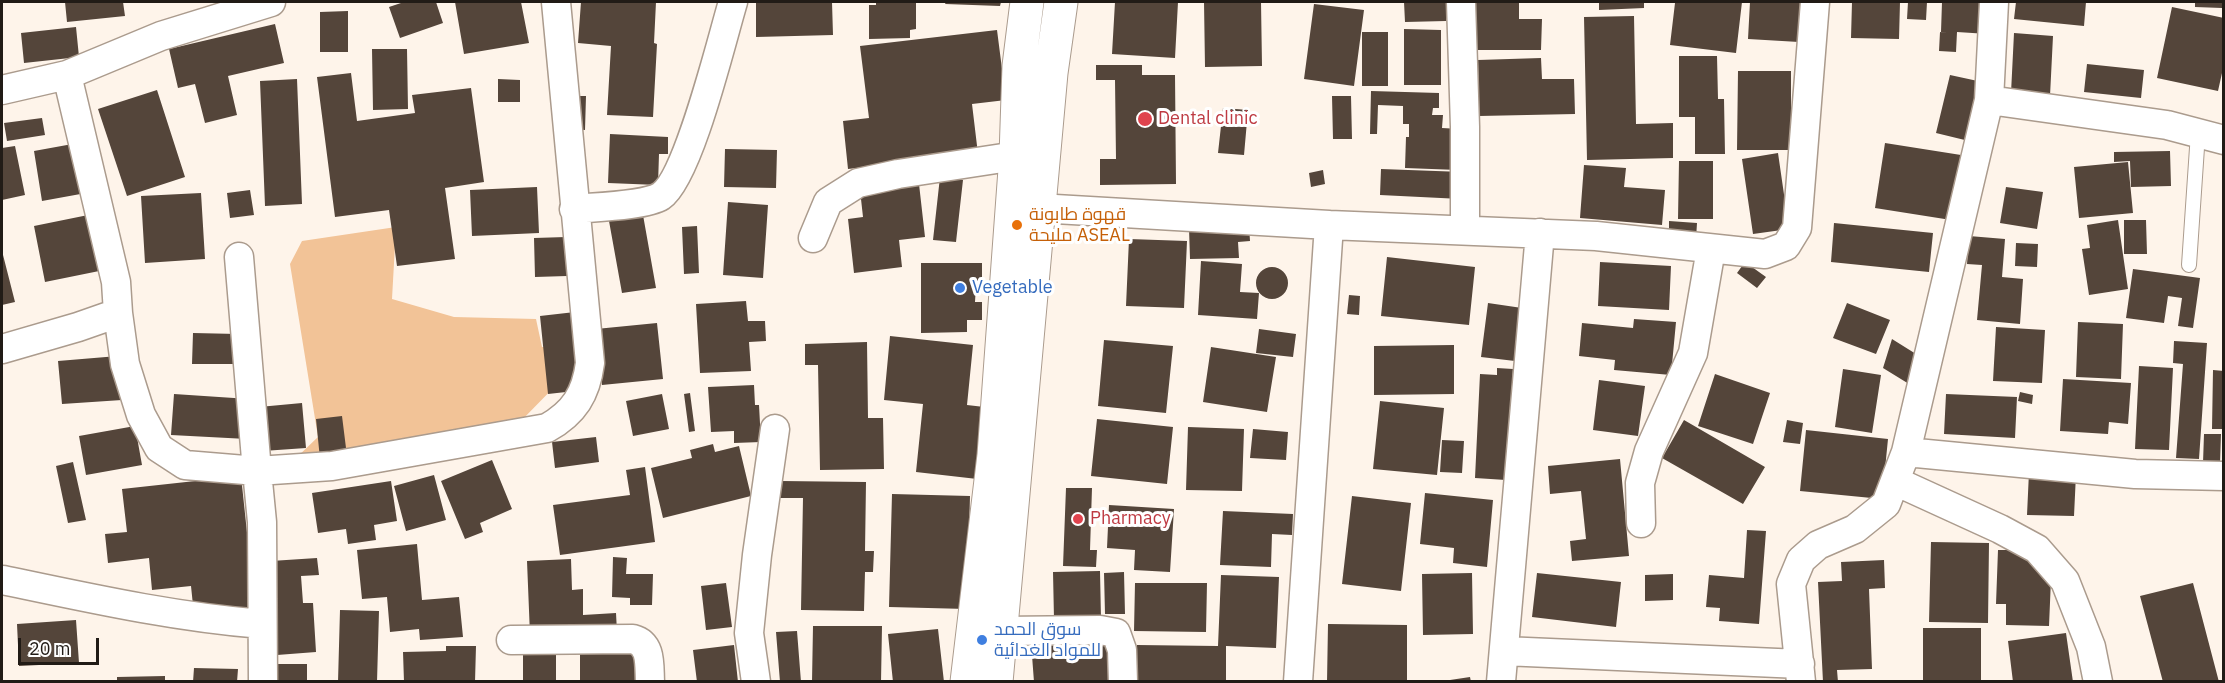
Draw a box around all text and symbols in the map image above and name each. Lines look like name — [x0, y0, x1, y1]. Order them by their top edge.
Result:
place label: Dental clinic — [1158, 108, 1257, 130]
marker: Dental clinic — [1136, 110, 1154, 128]
place label: قهوة طابونة مليحة ASEAL — [1029, 204, 1130, 246]
marker: قهوة طابونة مليحة ASEAL — [1010, 218, 1024, 232]
place label: Vegetable — [972, 277, 1053, 299]
marker: Vegetable — [953, 281, 967, 295]
place label: Pharmacy — [1090, 508, 1171, 530]
marker: Pharmacy — [1071, 512, 1085, 526]
place label: سوق الحمد للمواد الغدائية — [994, 619, 1101, 662]
scale bar — [21, 626, 102, 664]
marker: سوق الحمد للمواد الغدائية — [975, 633, 989, 647]
text: 20 m — [29, 637, 71, 660]

